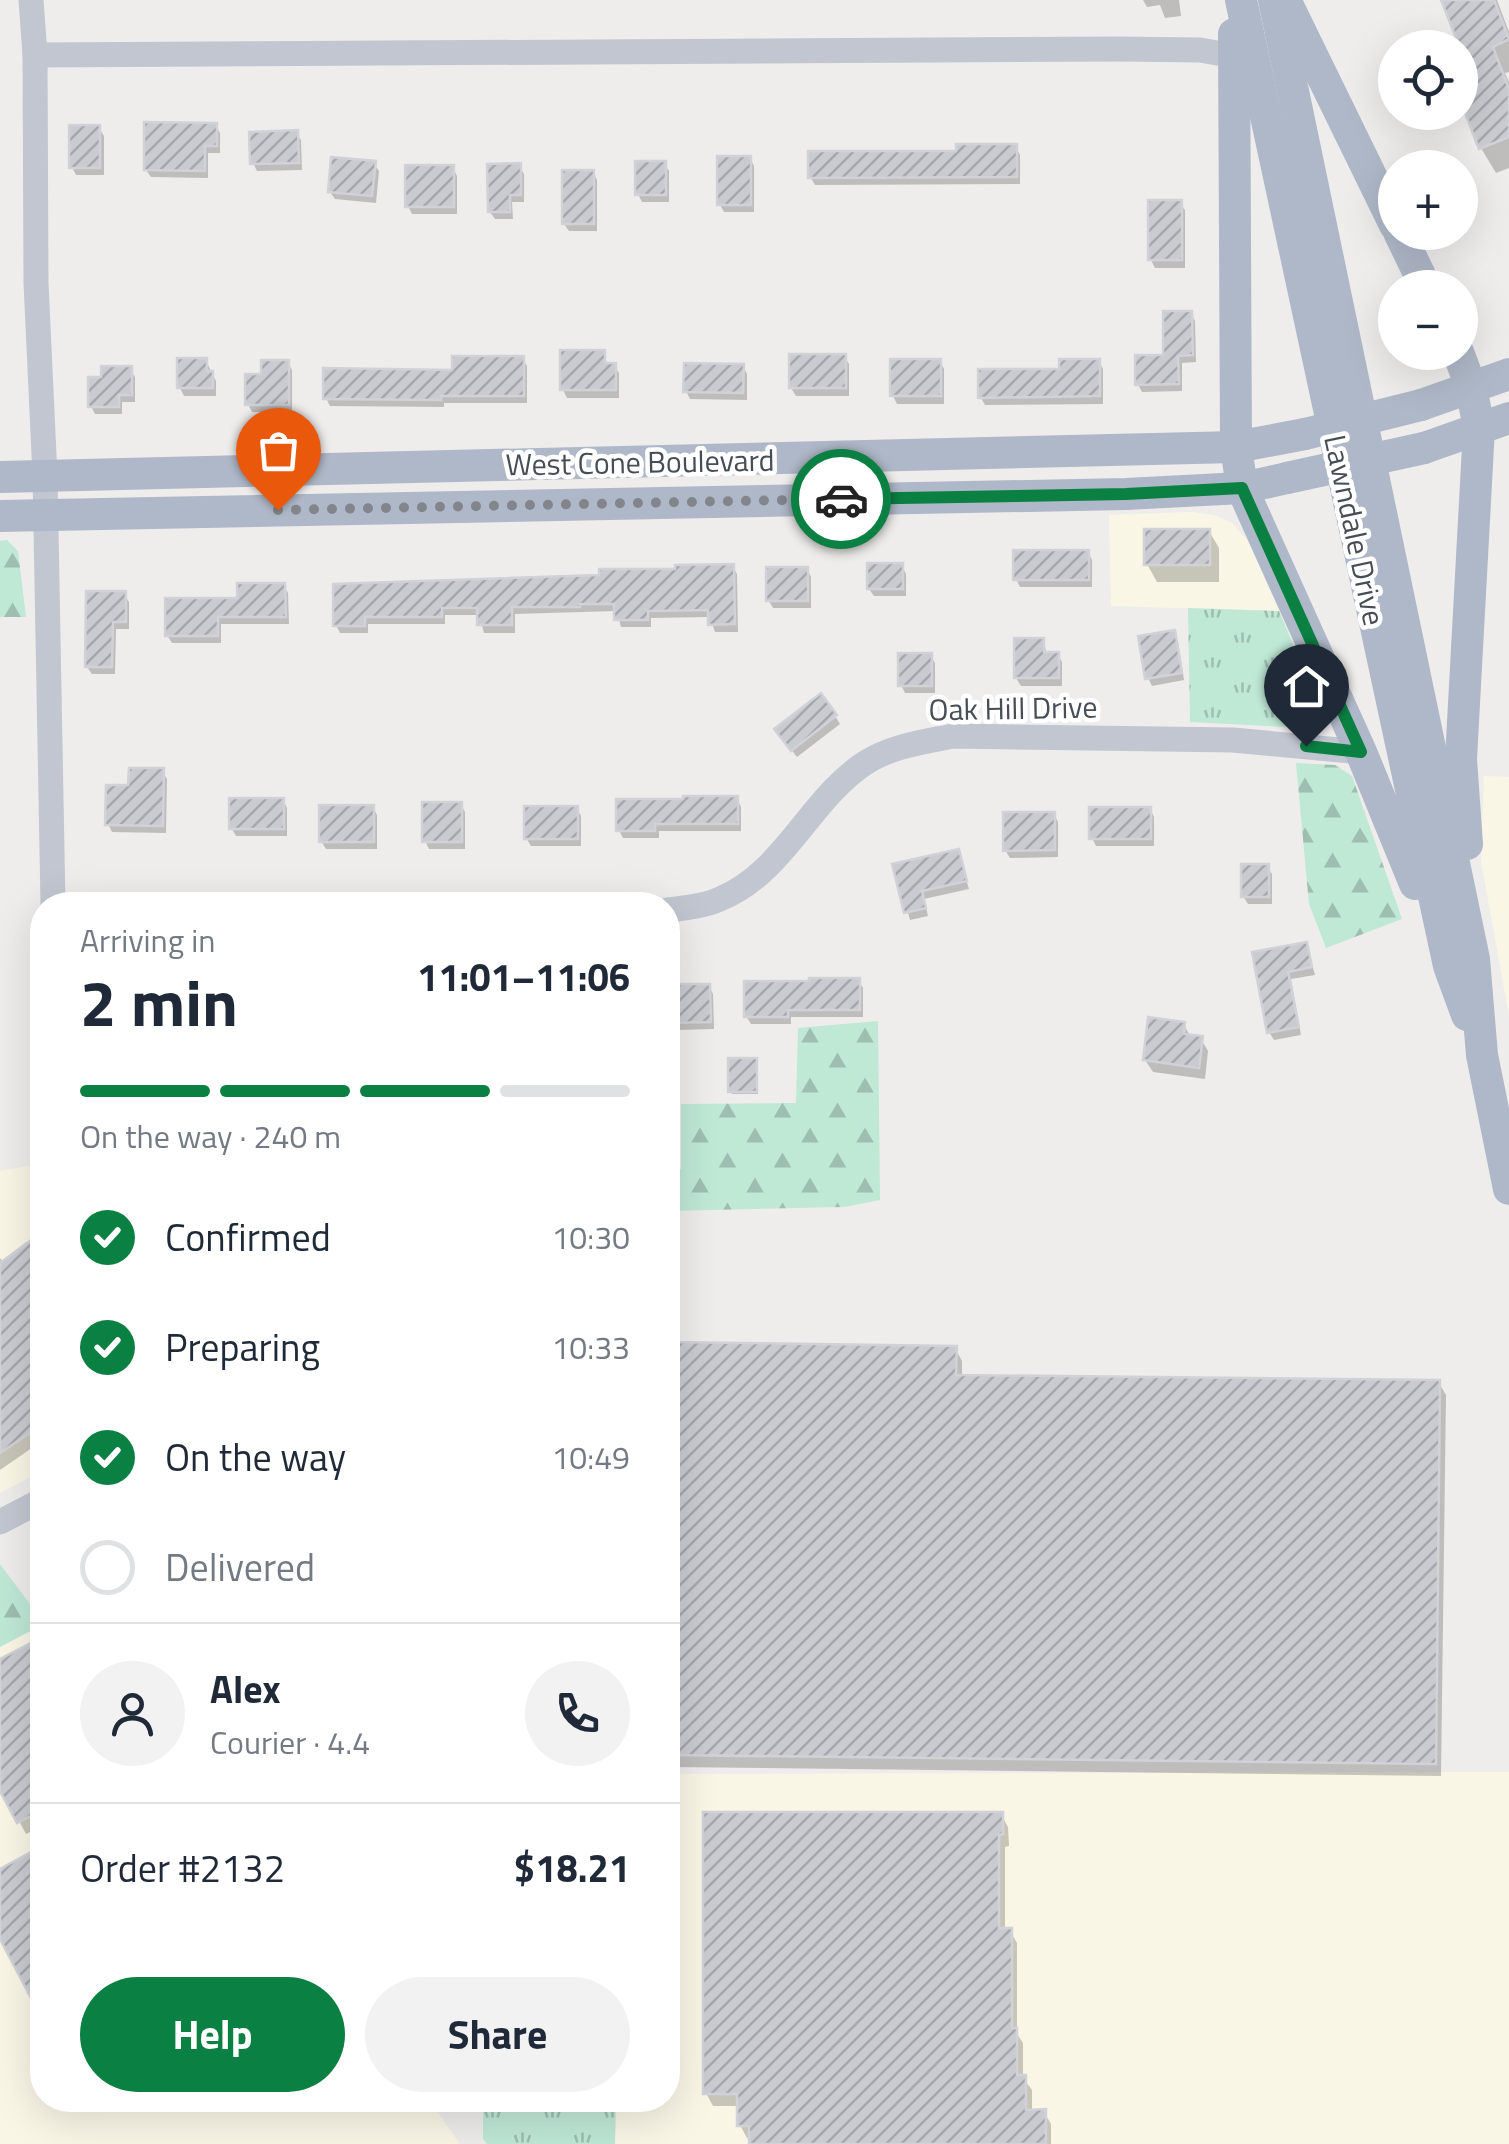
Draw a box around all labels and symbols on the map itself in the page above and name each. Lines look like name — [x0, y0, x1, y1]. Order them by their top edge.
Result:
pin — [236, 408, 321, 511]
street label: Lawndale Drive — [1312, 431, 1398, 629]
street label: West Cone Boulevard — [505, 437, 775, 487]
courier — [791, 449, 891, 549]
pin — [1264, 644, 1349, 747]
street label: Oak Hill Drive — [928, 684, 1098, 732]

